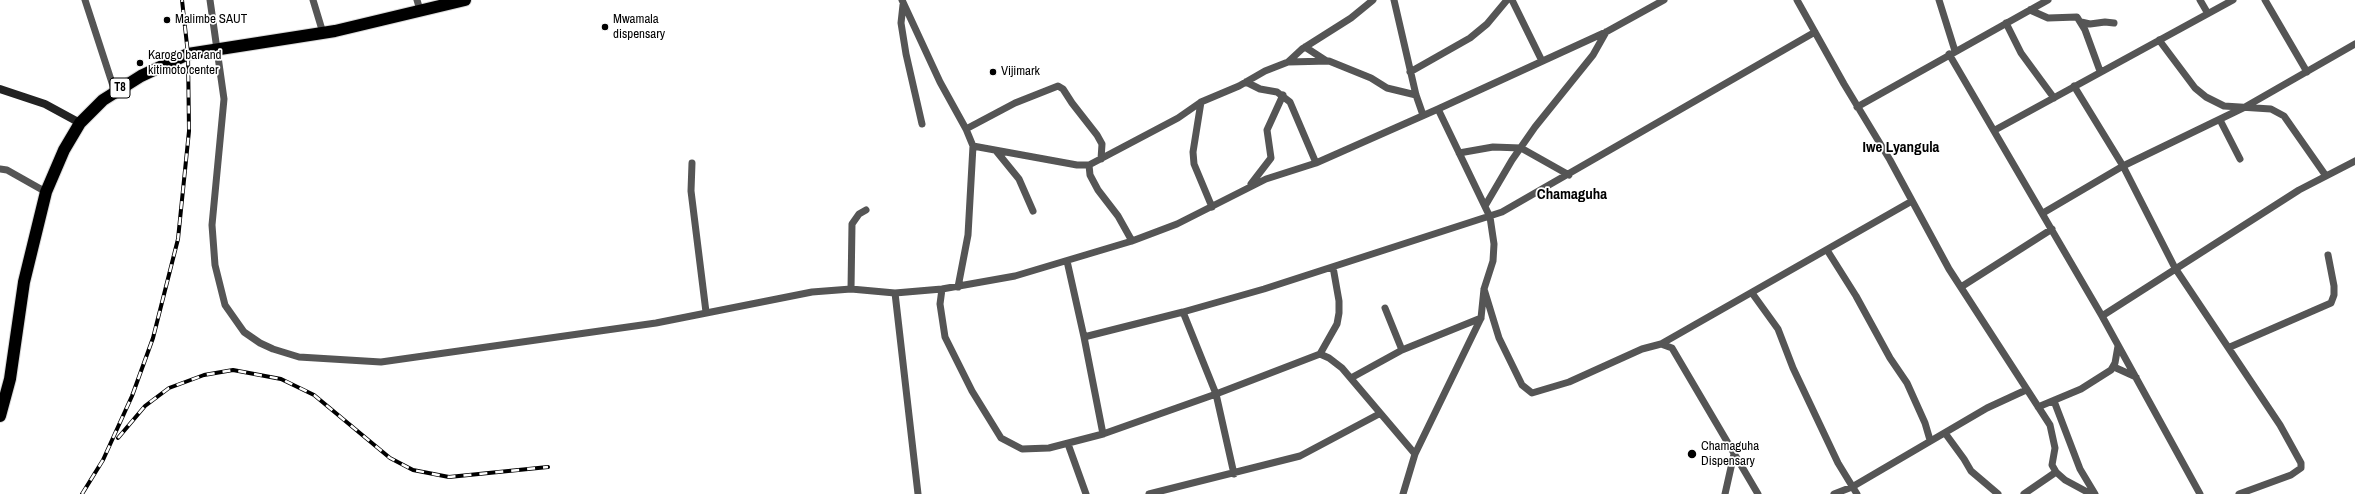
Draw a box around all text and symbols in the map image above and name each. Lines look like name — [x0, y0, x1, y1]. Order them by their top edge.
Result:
place label: Malimbe SAUT — [175, 12, 247, 28]
place label: Mwamala dispensary — [613, 12, 665, 43]
marker: Malimbe SAUT — [162, 15, 172, 25]
marker: Mwamala dispensary — [600, 22, 610, 32]
place label: Karogo bar and kitimoto center — [148, 48, 221, 79]
marker: Karogo bar and kitimoto center — [135, 58, 145, 68]
place label: Vijimark — [1001, 64, 1040, 80]
marker: Vijimark — [988, 67, 998, 77]
road number: T8 — [110, 78, 130, 98]
district label: Iwe Lyangula — [1863, 139, 1939, 157]
district label: Chamaguha — [1537, 186, 1607, 204]
place label: Chamaguha Dispensary — [1701, 439, 1759, 470]
marker: Chamaguha Dispensary — [1686, 448, 1698, 460]

